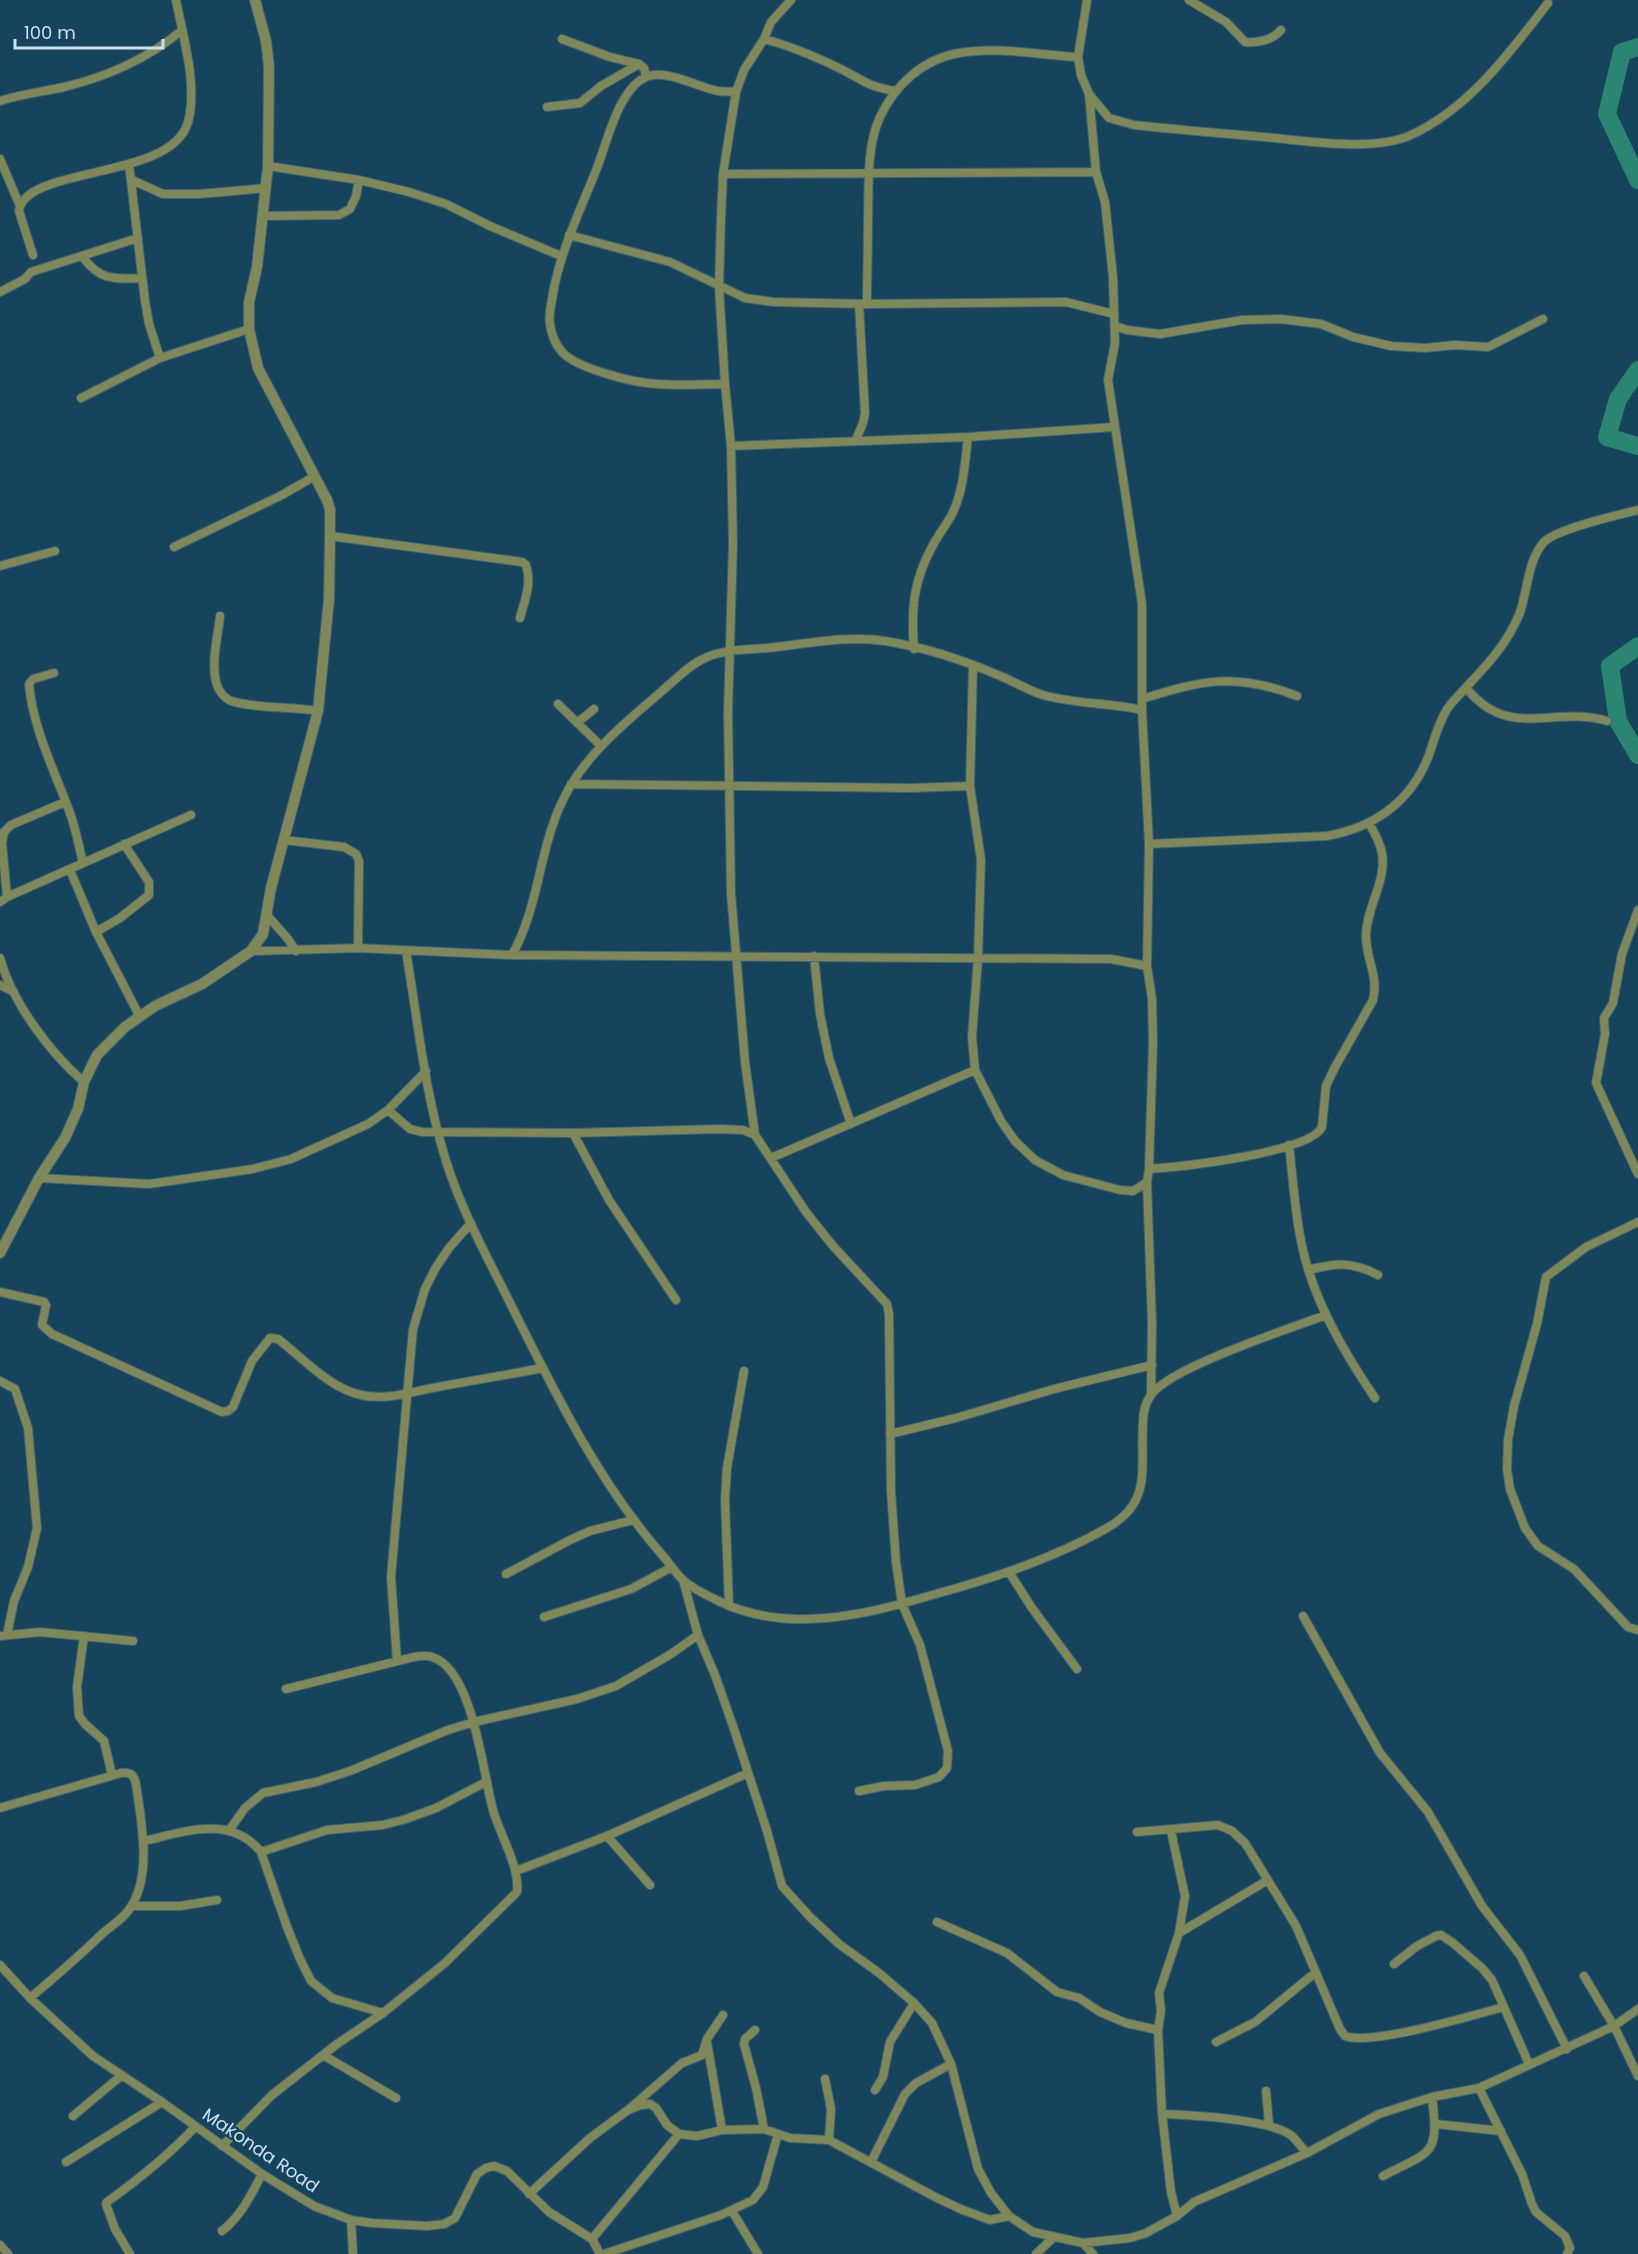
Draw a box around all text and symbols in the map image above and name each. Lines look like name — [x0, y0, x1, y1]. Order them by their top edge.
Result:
scale bar — [15, 12, 164, 50]
text: 100 m — [24, 20, 76, 45]
street label: Makonda Road — [198, 2102, 324, 2198]

